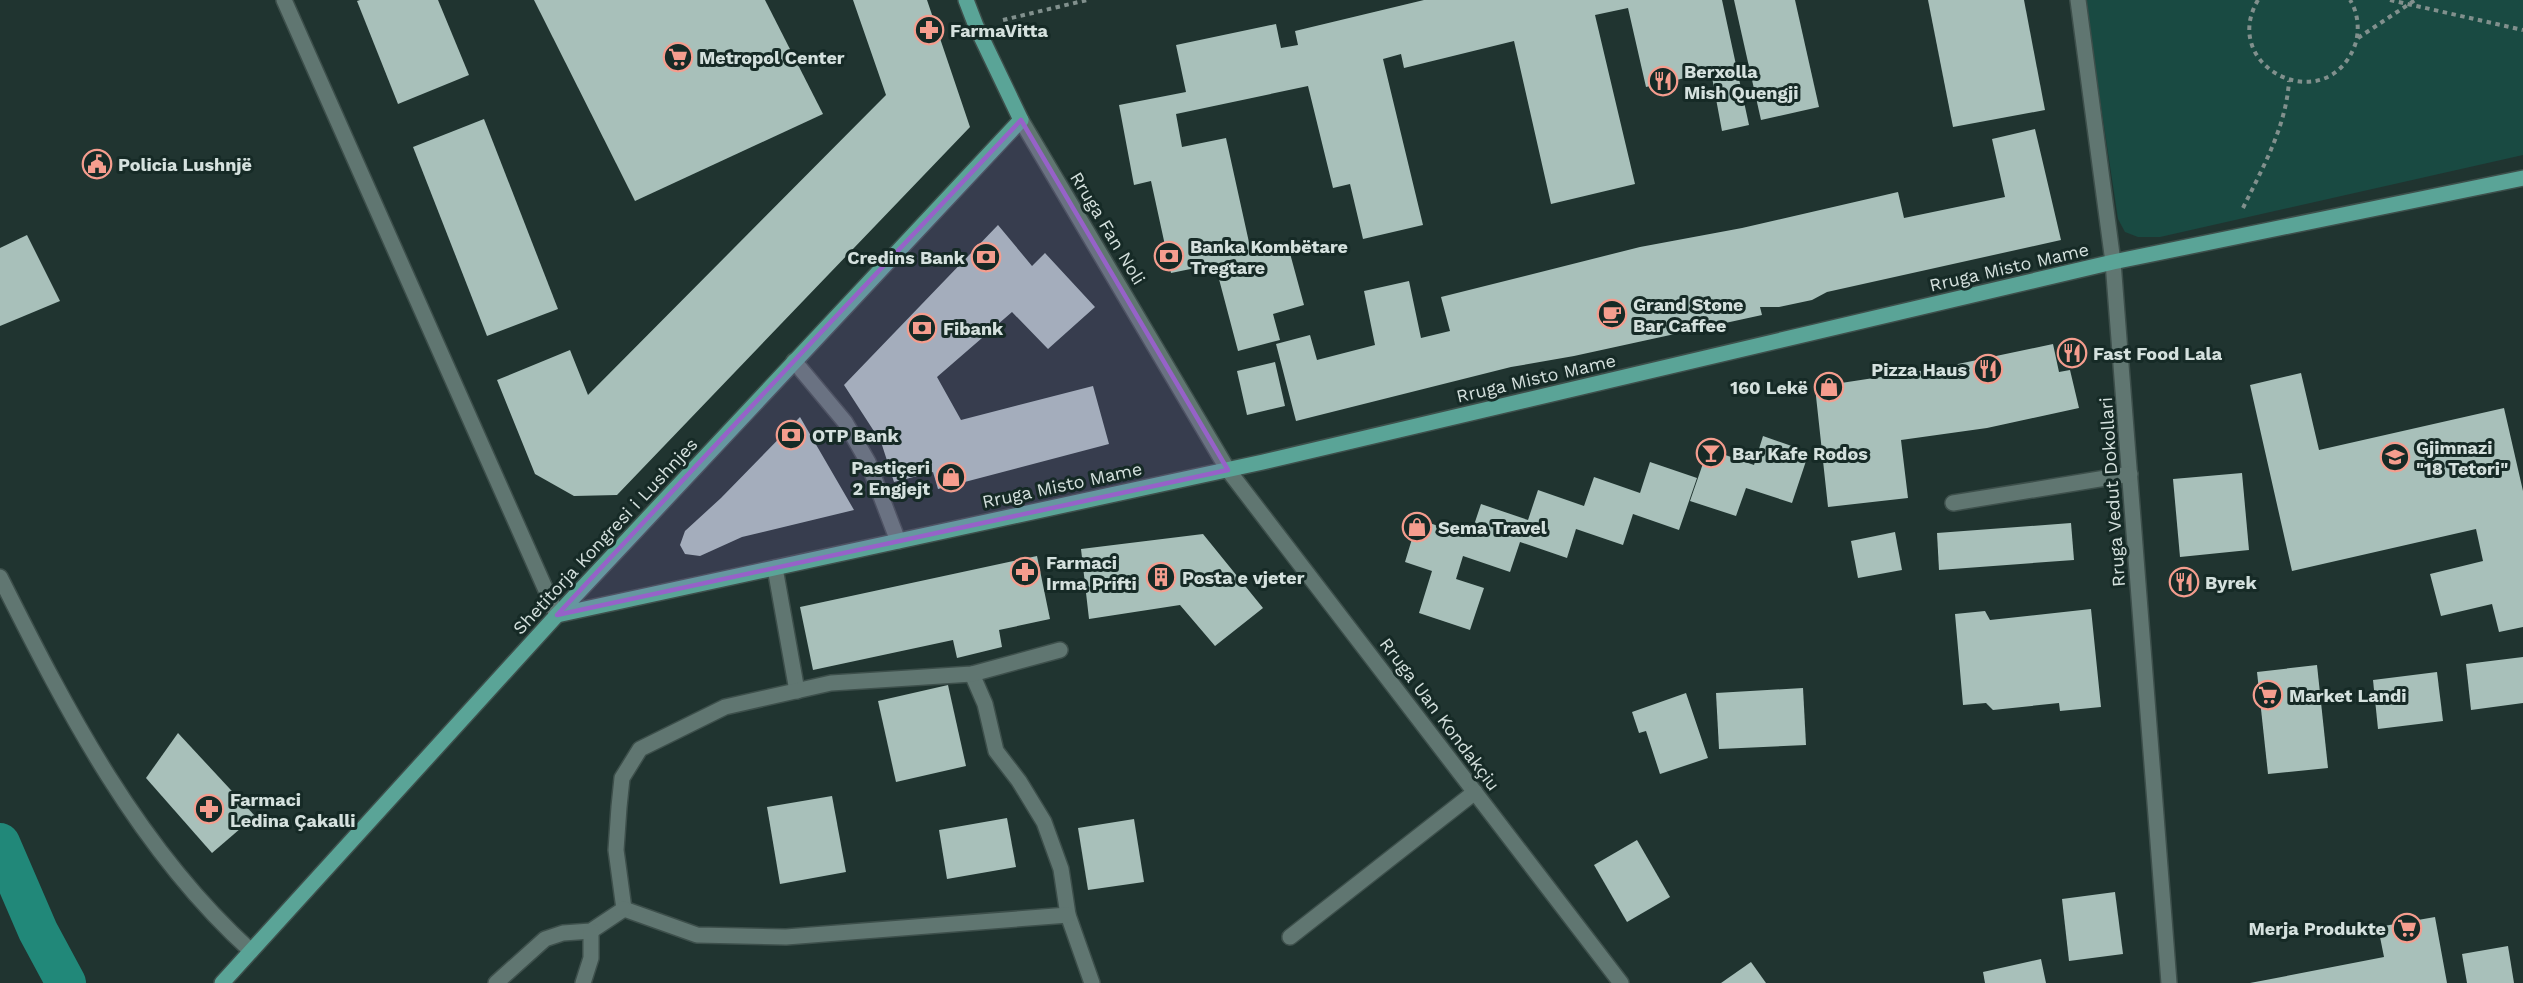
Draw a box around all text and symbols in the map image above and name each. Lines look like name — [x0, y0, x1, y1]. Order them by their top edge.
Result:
pharmacy icon: FarmaVitta — [913, 14, 945, 46]
place label: FarmaVitta — [950, 20, 1048, 41]
supermarket icon: Metropol Center — [662, 41, 694, 73]
place label: Metropol Center — [699, 47, 845, 68]
place label: Berxolla Mish Quengji — [1684, 61, 1798, 103]
restaurant icon: Berxolla Mish Quengji — [1647, 65, 1679, 97]
public building icon: Policia Lushnjë — [81, 148, 113, 180]
place label: Policia Lushnjë — [118, 154, 252, 175]
street label: Rruga Fan Noli — [1066, 168, 1150, 288]
place label: Banka Kombëtare Tregtare — [1190, 236, 1348, 278]
street label: Rruga Misto Mame — [1927, 238, 2091, 296]
bank icon: Banka Kombëtare Tregtare — [1153, 240, 1185, 272]
bank icon: Credins Bank — [970, 241, 1002, 273]
place label: Credins Bank — [847, 247, 966, 268]
place label: Grand Stone Bar Caffee — [1633, 294, 1744, 336]
cafe icon: Grand Stone Bar Caffee — [1596, 298, 1628, 330]
bank icon: Fibank — [906, 312, 938, 344]
place label: Fibank — [943, 318, 1004, 339]
restaurant icon: Fast Food Lala — [2056, 337, 2088, 369]
place label: Fast Food Lala — [2093, 343, 2223, 364]
street label: Rruga Misto Mame — [1454, 349, 1618, 407]
restaurant icon: Pizza Haus — [1972, 353, 2004, 385]
place label: Pizza Haus — [1871, 359, 1967, 380]
shop icon: 160 Lekë — [1813, 371, 1845, 403]
place label: 160 Lekë — [1730, 377, 1808, 398]
street label: Rruga Vedut Dokollari — [2095, 396, 2129, 588]
bank icon: OTP Bank — [775, 419, 807, 451]
place label: OTP Bank — [812, 425, 899, 446]
street label: Shetitorja Kongresi i Lushnjes — [508, 433, 702, 639]
bar icon: Bar Kafe Rodos — [1695, 437, 1727, 469]
place label: Gjimnazi "18 Tetori" — [2416, 437, 2508, 479]
school or university icon: Gjimnazi "18 Tetori" — [2379, 441, 2411, 473]
place label: Bar Kafe Rodos — [1732, 443, 1868, 464]
place label: Pastiçeri 2 Engjejt — [851, 457, 930, 499]
street label: Rruga Misto Mame — [980, 458, 1144, 512]
shop icon: Pastiçeri 2 Engjejt — [935, 461, 967, 493]
shop icon: Sema Travel — [1401, 511, 1433, 543]
place label: Sema Travel — [1438, 517, 1547, 538]
place label: Farmaci Irma Prifti — [1046, 552, 1137, 594]
pharmacy icon: Farmaci Irma Prifti — [1009, 556, 1041, 588]
building icon: Posta e vjeter — [1145, 561, 1177, 593]
restaurant icon: Byrek — [2168, 566, 2200, 598]
place label: Posta e vjeter — [1182, 567, 1305, 588]
place label: Byrek — [2205, 572, 2257, 593]
street label: Rruga Uan Kondakçiu — [1376, 633, 1504, 795]
supermarket icon: Market Landi — [2252, 679, 2284, 711]
place label: Market Landi — [2289, 685, 2406, 706]
place label: Farmaci Ledina Çakalli — [230, 789, 355, 831]
pharmacy icon: Farmaci Ledina Çakalli — [193, 793, 225, 825]
supermarket icon: Merja Produkte — [2391, 912, 2423, 944]
place label: Merja Produkte — [2249, 918, 2386, 939]

